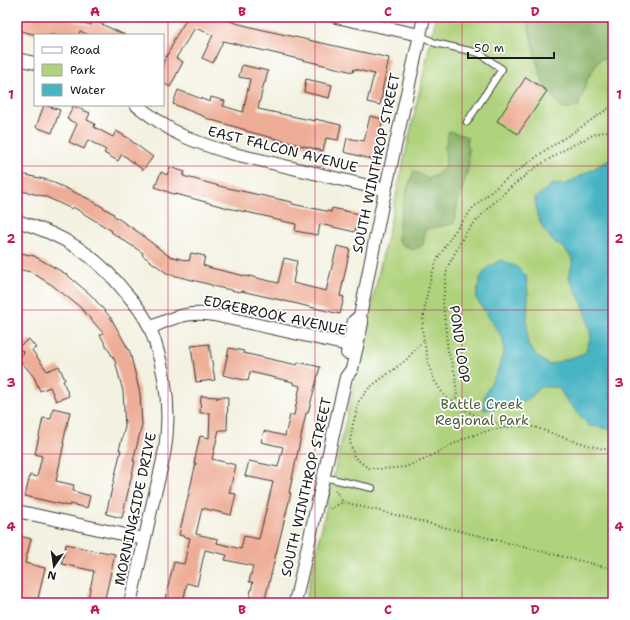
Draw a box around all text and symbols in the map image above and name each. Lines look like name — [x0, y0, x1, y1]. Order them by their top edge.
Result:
text: A — [90, 3, 100, 20]
text: B — [238, 3, 246, 20]
text: C — [384, 3, 392, 20]
text: D — [530, 3, 540, 20]
legend — [34, 34, 164, 106]
scale bar — [468, 34, 554, 60]
text: 50 m — [474, 40, 504, 56]
text: Road — [70, 42, 101, 58]
text: Park — [70, 62, 96, 78]
street label: SOUTH WINTHROP STREET — [348, 71, 404, 255]
text: Water — [70, 82, 106, 98]
text: 1 — [8, 86, 14, 103]
text: 1 — [616, 86, 622, 103]
street label: EAST FALCON AVENUE — [206, 122, 360, 176]
text: 2 — [6, 230, 16, 247]
text: 2 — [614, 230, 624, 247]
street label: EDGEBROOK AVENUE — [202, 291, 348, 339]
street label: POND LOOP — [446, 304, 474, 384]
text: 3 — [6, 374, 16, 391]
text: 3 — [614, 374, 624, 391]
street label: SOUTH WINTHROP STREET — [277, 395, 335, 578]
park label: Battle Creek Regional Park — [435, 395, 529, 429]
street label: MORNINGSIDE DRIVE — [110, 431, 160, 587]
text: 4 — [6, 518, 16, 535]
text: 4 — [614, 518, 624, 535]
north arrow — [34, 546, 74, 586]
text: N — [46, 567, 58, 584]
text: A — [90, 601, 100, 618]
text: B — [238, 601, 246, 618]
text: C — [384, 601, 392, 618]
text: D — [530, 601, 540, 618]

